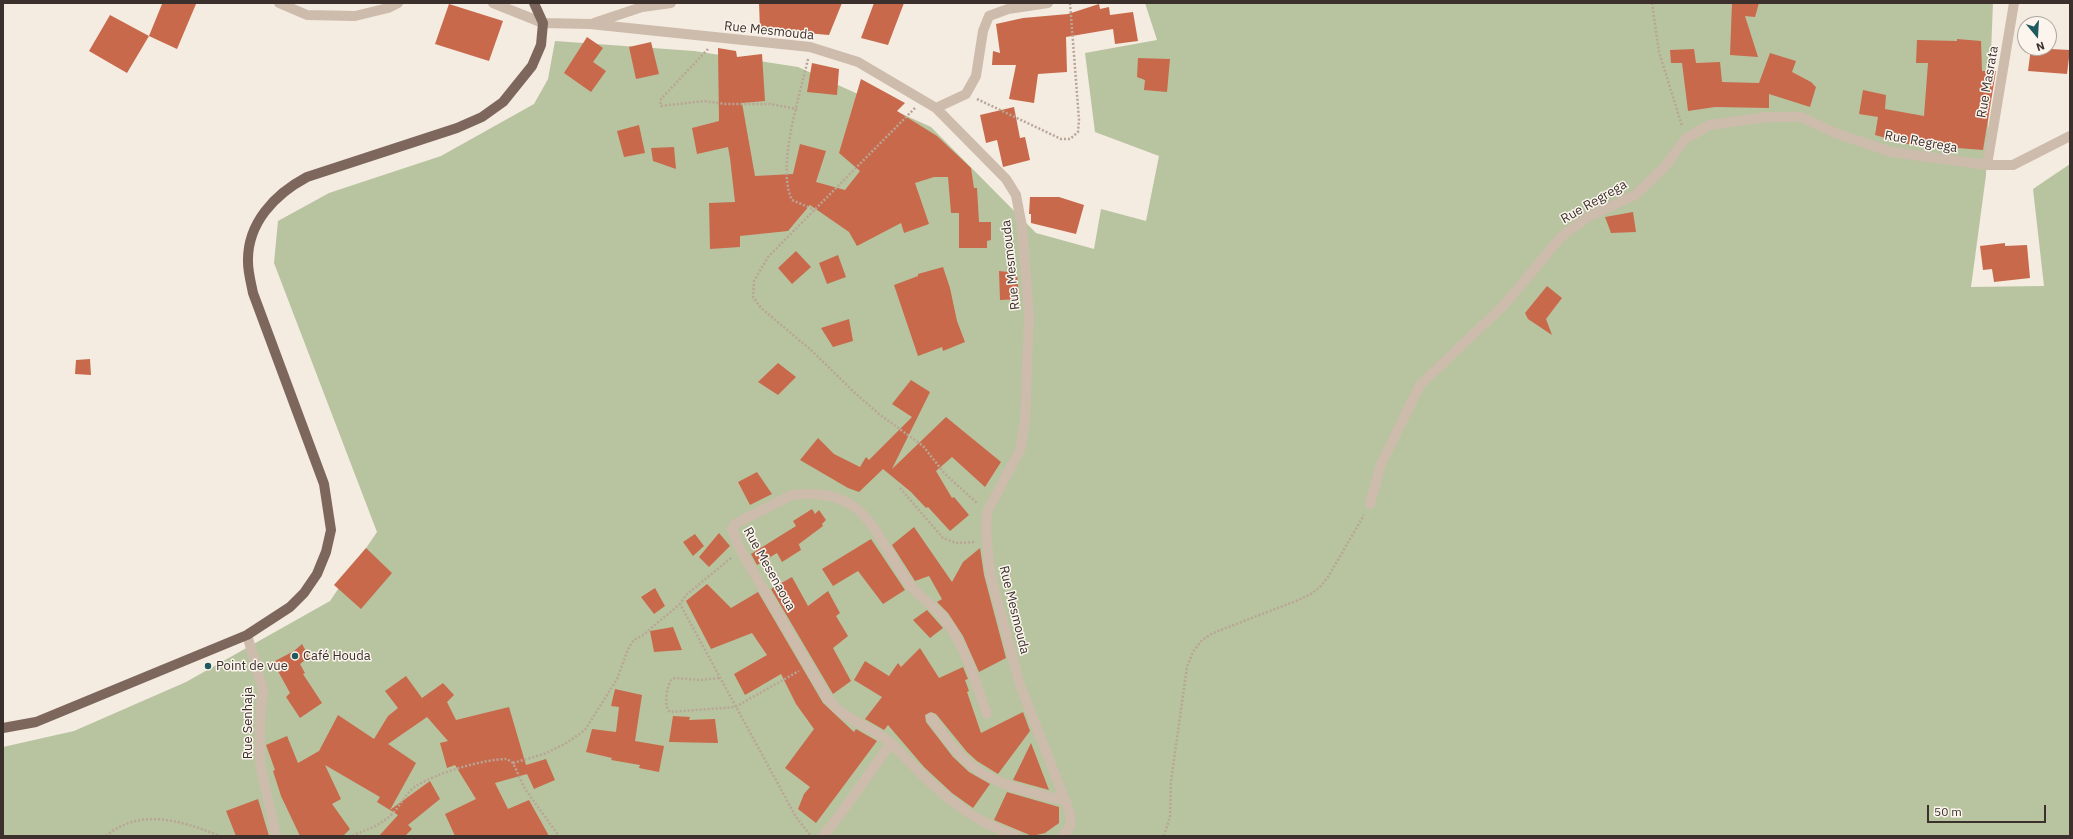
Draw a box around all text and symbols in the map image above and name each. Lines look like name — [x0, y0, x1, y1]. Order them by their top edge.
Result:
north arrow — [2017, 16, 2057, 56]
street label: Rue Mesmouda — [723, 19, 815, 43]
text: N — [2034, 39, 2046, 54]
street label: Rue Masrata — [1974, 45, 2002, 119]
street label: Rue Regrega — [1883, 128, 1959, 156]
street label: Rue Regrega — [1558, 177, 1630, 227]
street label: Rue Mesmouda — [999, 219, 1023, 311]
street label: Rue Mesenaoua — [740, 525, 798, 613]
street label: Rue Mesmouda — [995, 564, 1033, 656]
place label: Café Houda — [303, 648, 371, 664]
marker: Café Houda — [290, 651, 300, 661]
place label: Point de vue — [216, 658, 288, 674]
marker: Point de vue — [203, 661, 213, 671]
street label: Rue Senhaja — [240, 687, 256, 759]
scale bar — [1929, 797, 2048, 823]
text: 50 m — [1934, 804, 1962, 819]

